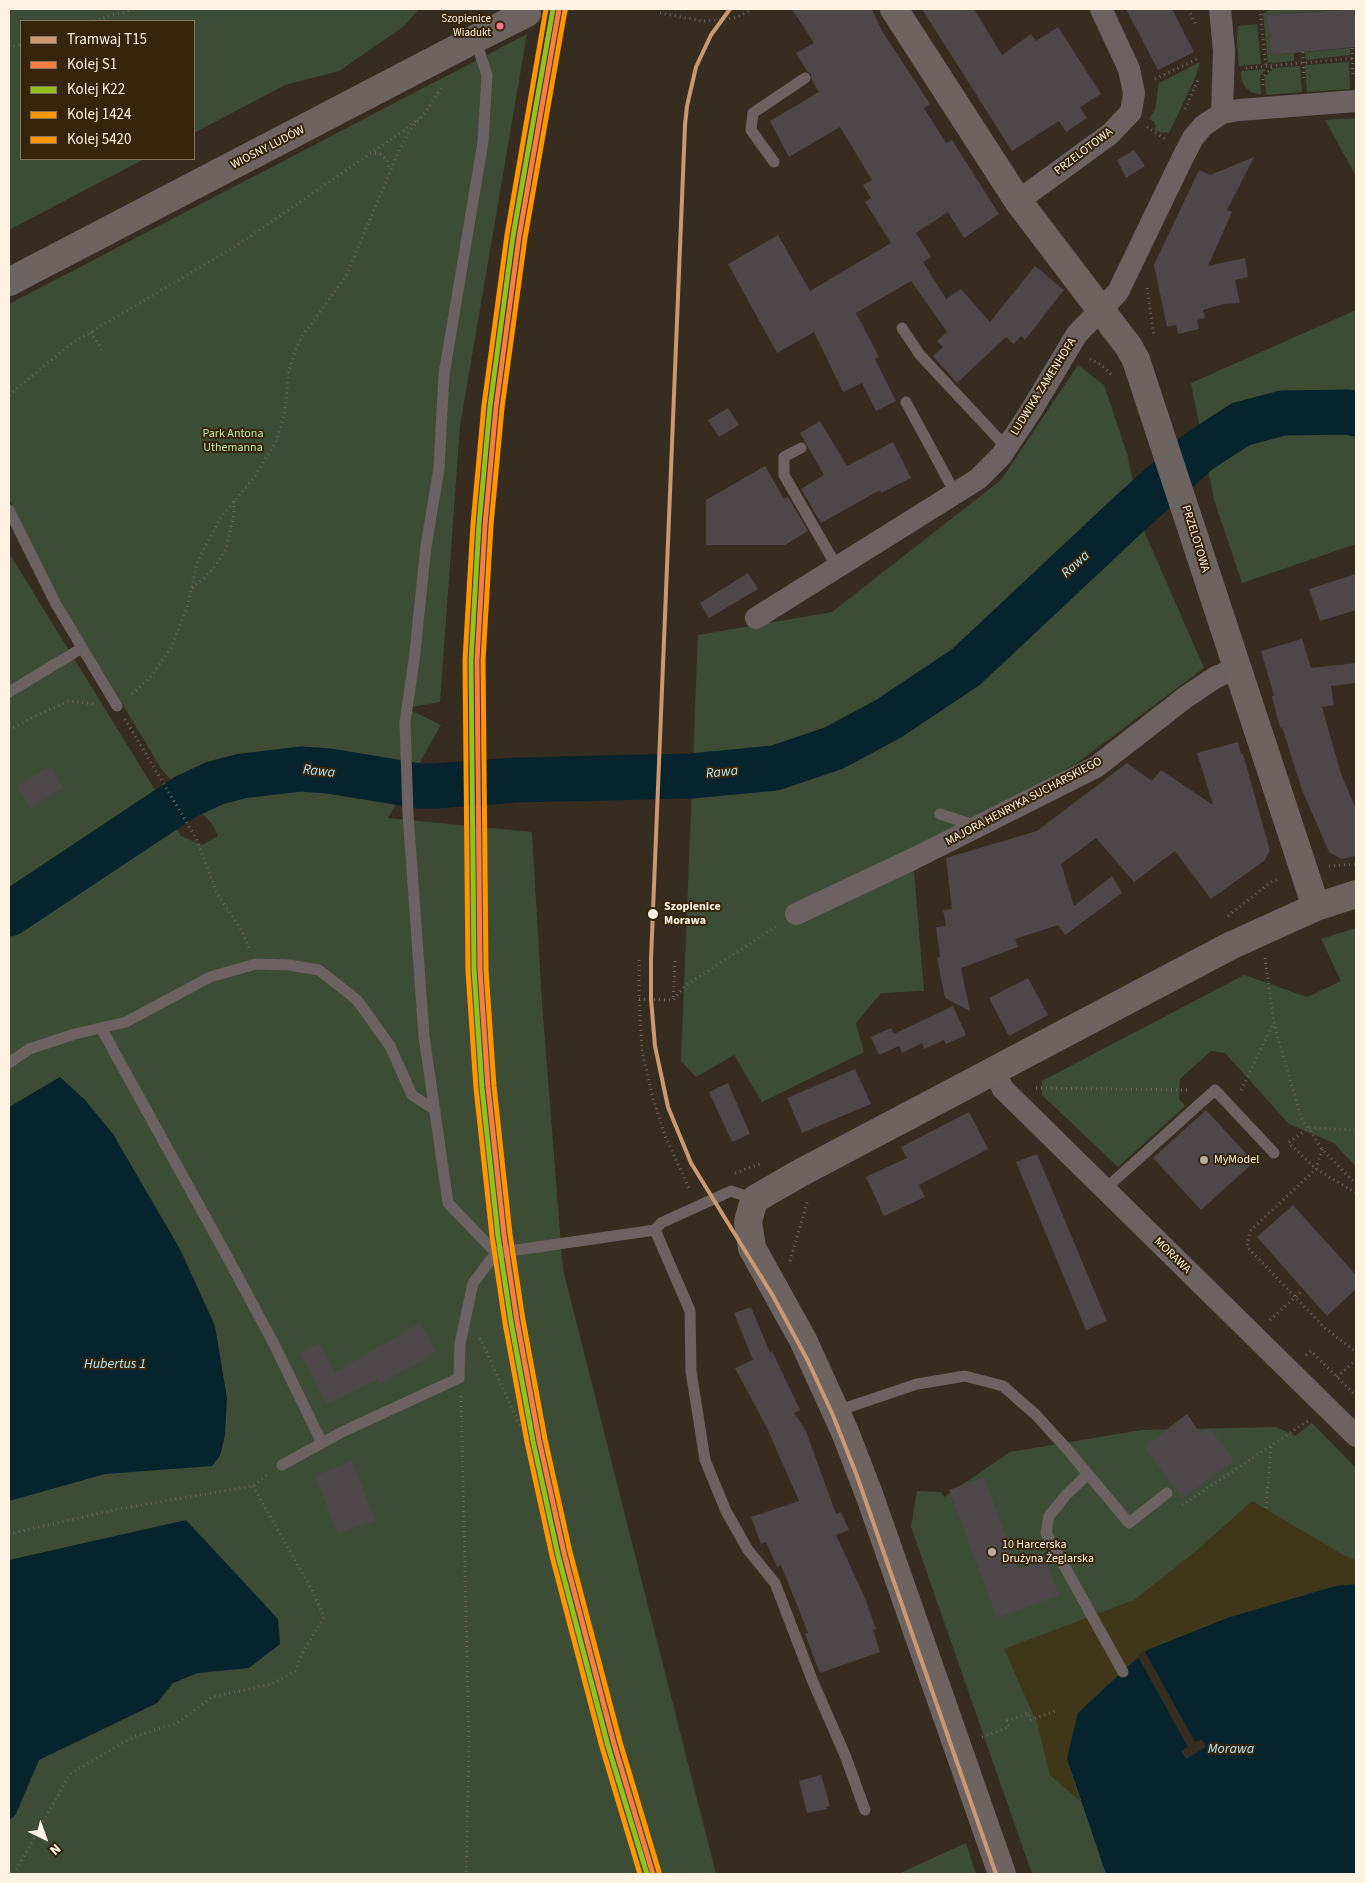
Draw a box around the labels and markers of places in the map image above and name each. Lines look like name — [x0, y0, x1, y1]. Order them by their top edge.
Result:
place label: Szopienice Wiadukt — [441, 13, 491, 39]
marker: Szopienice Wiadukt — [495, 21, 505, 31]
place label: Szopienice Morawa — [664, 900, 721, 928]
marker: Szopienice Morawa — [646, 907, 660, 921]
place label: MyModel — [1214, 1153, 1259, 1167]
marker: MyModel — [1198, 1154, 1210, 1166]
place label: 10 Harcerska Drużyna Żeglarska — [1002, 1538, 1094, 1566]
marker: 10 Harcerska Drużyna Żeglarska — [986, 1546, 998, 1558]

